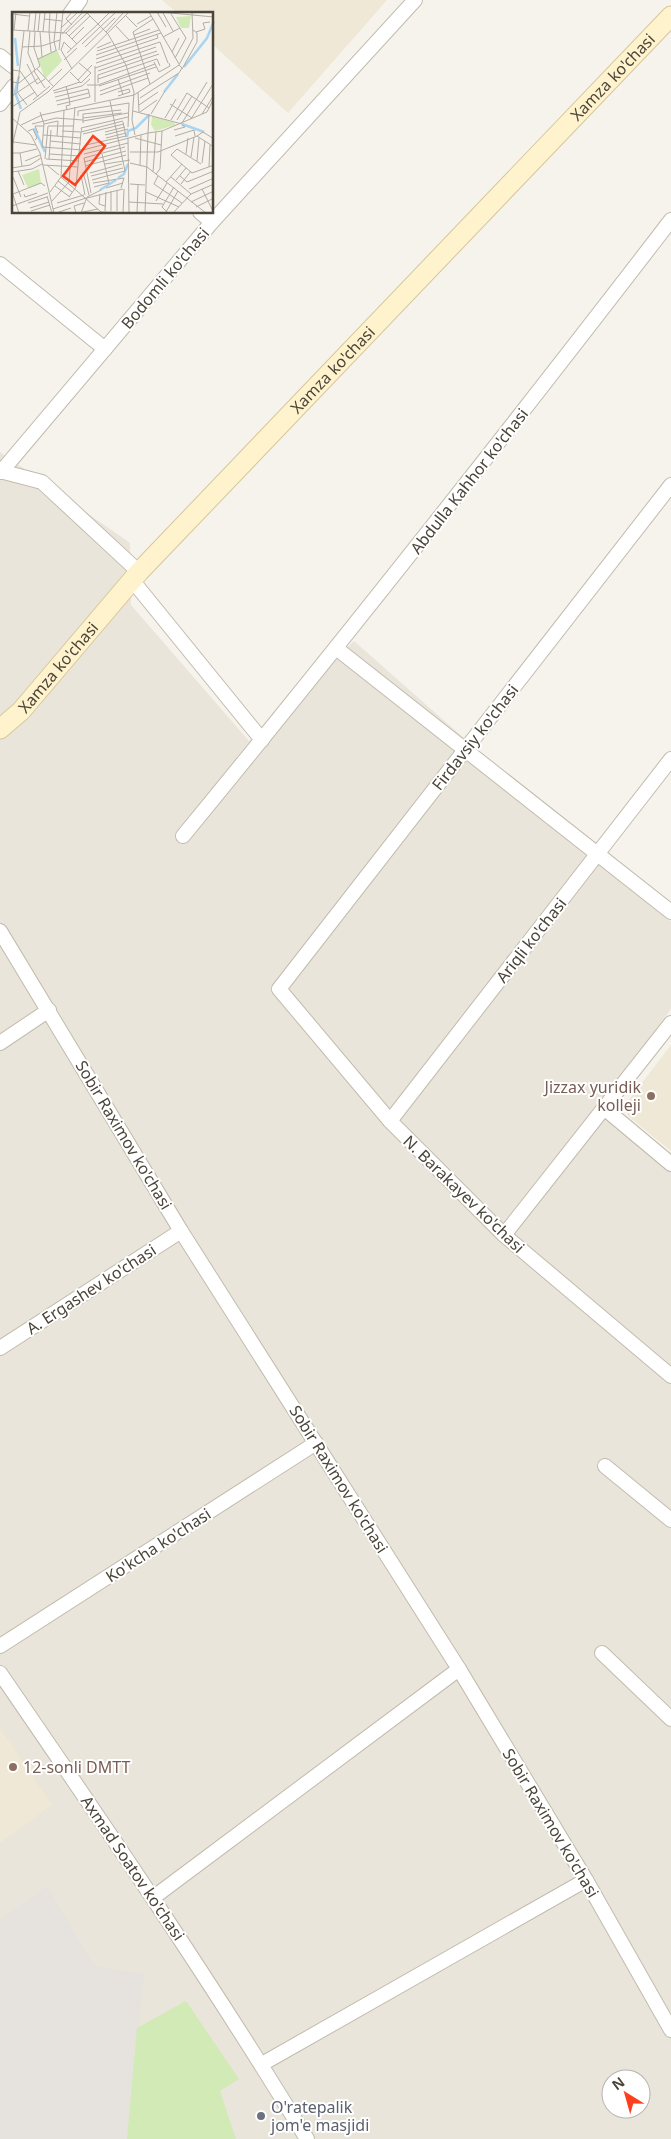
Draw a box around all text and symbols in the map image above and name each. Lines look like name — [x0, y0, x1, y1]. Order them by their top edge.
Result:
inset map — [12, 12, 214, 214]
street label: Xamza ko'chasi — [566, 29, 660, 126]
street label: Bodomli ko'chasi — [116, 223, 214, 333]
street label: Xamza ko'chasi — [286, 321, 380, 418]
street label: Abdulla Kahhor ko'chasi — [405, 404, 533, 558]
street label: Xamza ko'chasi — [13, 617, 103, 718]
street label: Firdavsiy ko'chasi — [427, 679, 523, 795]
street label: Ariqli ko'chasi — [491, 893, 571, 987]
street label: Sobir Raximov ko'chasi — [71, 1056, 177, 1214]
place label: Jizzax yuridik kolleji — [543, 1076, 641, 1116]
marker: Jizzax yuridik kolleji — [645, 1090, 657, 1102]
street label: N. Barakayev ko'chasi — [398, 1130, 530, 1258]
street label: A. Ergashev ko'chasi — [22, 1239, 160, 1339]
street label: Sobir Raximov ko'chasi — [285, 1401, 393, 1557]
street label: Ko'kcha ko'chasi — [101, 1503, 215, 1587]
street label: Sobir Raximov ko'chasi — [498, 1744, 604, 1902]
place label: 12-sonli DMTT — [23, 1756, 131, 1778]
marker: 12-sonli DMTT — [7, 1761, 19, 1773]
street label: Axmad Soatov ko'chasi — [76, 1791, 190, 1945]
north arrow — [601, 2069, 651, 2119]
text: N — [608, 2072, 628, 2094]
place label: O'ratepalik jom'e masjidi — [270, 2096, 369, 2136]
marker: O'ratepalik jom'e masjidi — [255, 2110, 267, 2122]

